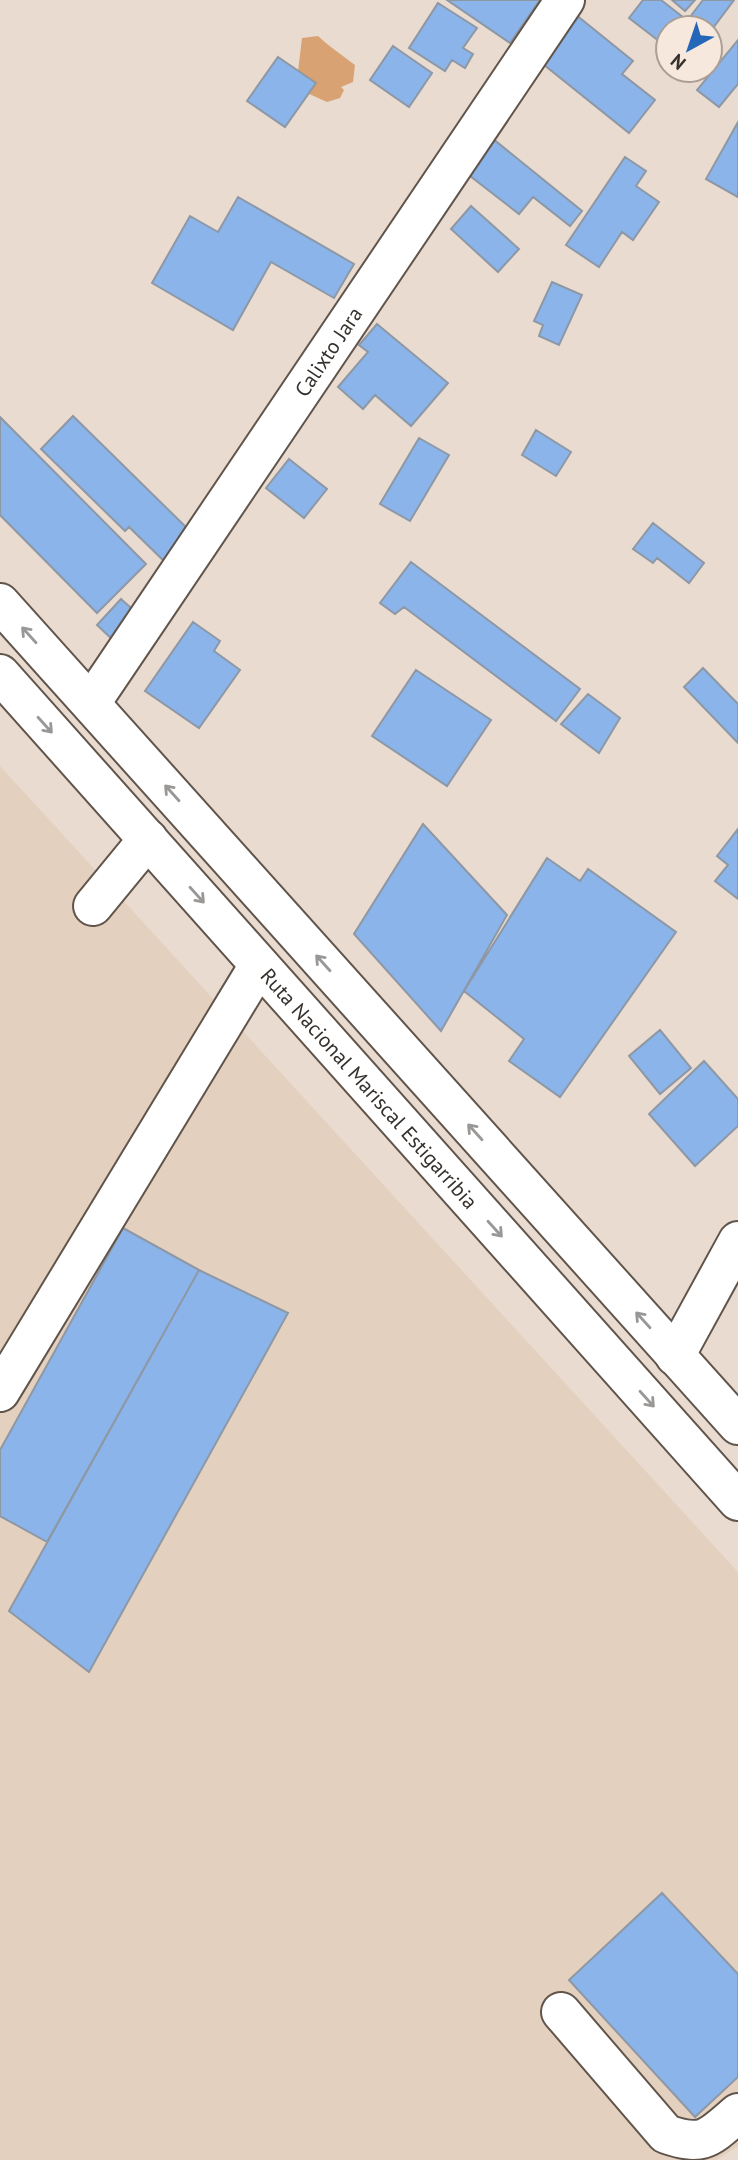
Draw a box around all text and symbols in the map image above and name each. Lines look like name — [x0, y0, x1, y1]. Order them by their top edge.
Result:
north arrow — [654, 14, 724, 84]
text: N — [666, 49, 691, 75]
street label: Calixto Jara — [288, 301, 368, 402]
one-way arrow — [21, 626, 37, 644]
one-way arrow — [37, 716, 54, 733]
one-way arrow — [163, 785, 180, 802]
one-way arrow — [189, 886, 205, 904]
one-way arrow — [315, 954, 331, 972]
street label: Ruta Nacional Mariscal Estigarribia — [255, 962, 484, 1214]
one-way arrow — [467, 1123, 483, 1141]
one-way arrow — [487, 1220, 503, 1238]
one-way arrow — [635, 1311, 651, 1329]
one-way arrow — [639, 1389, 655, 1407]

